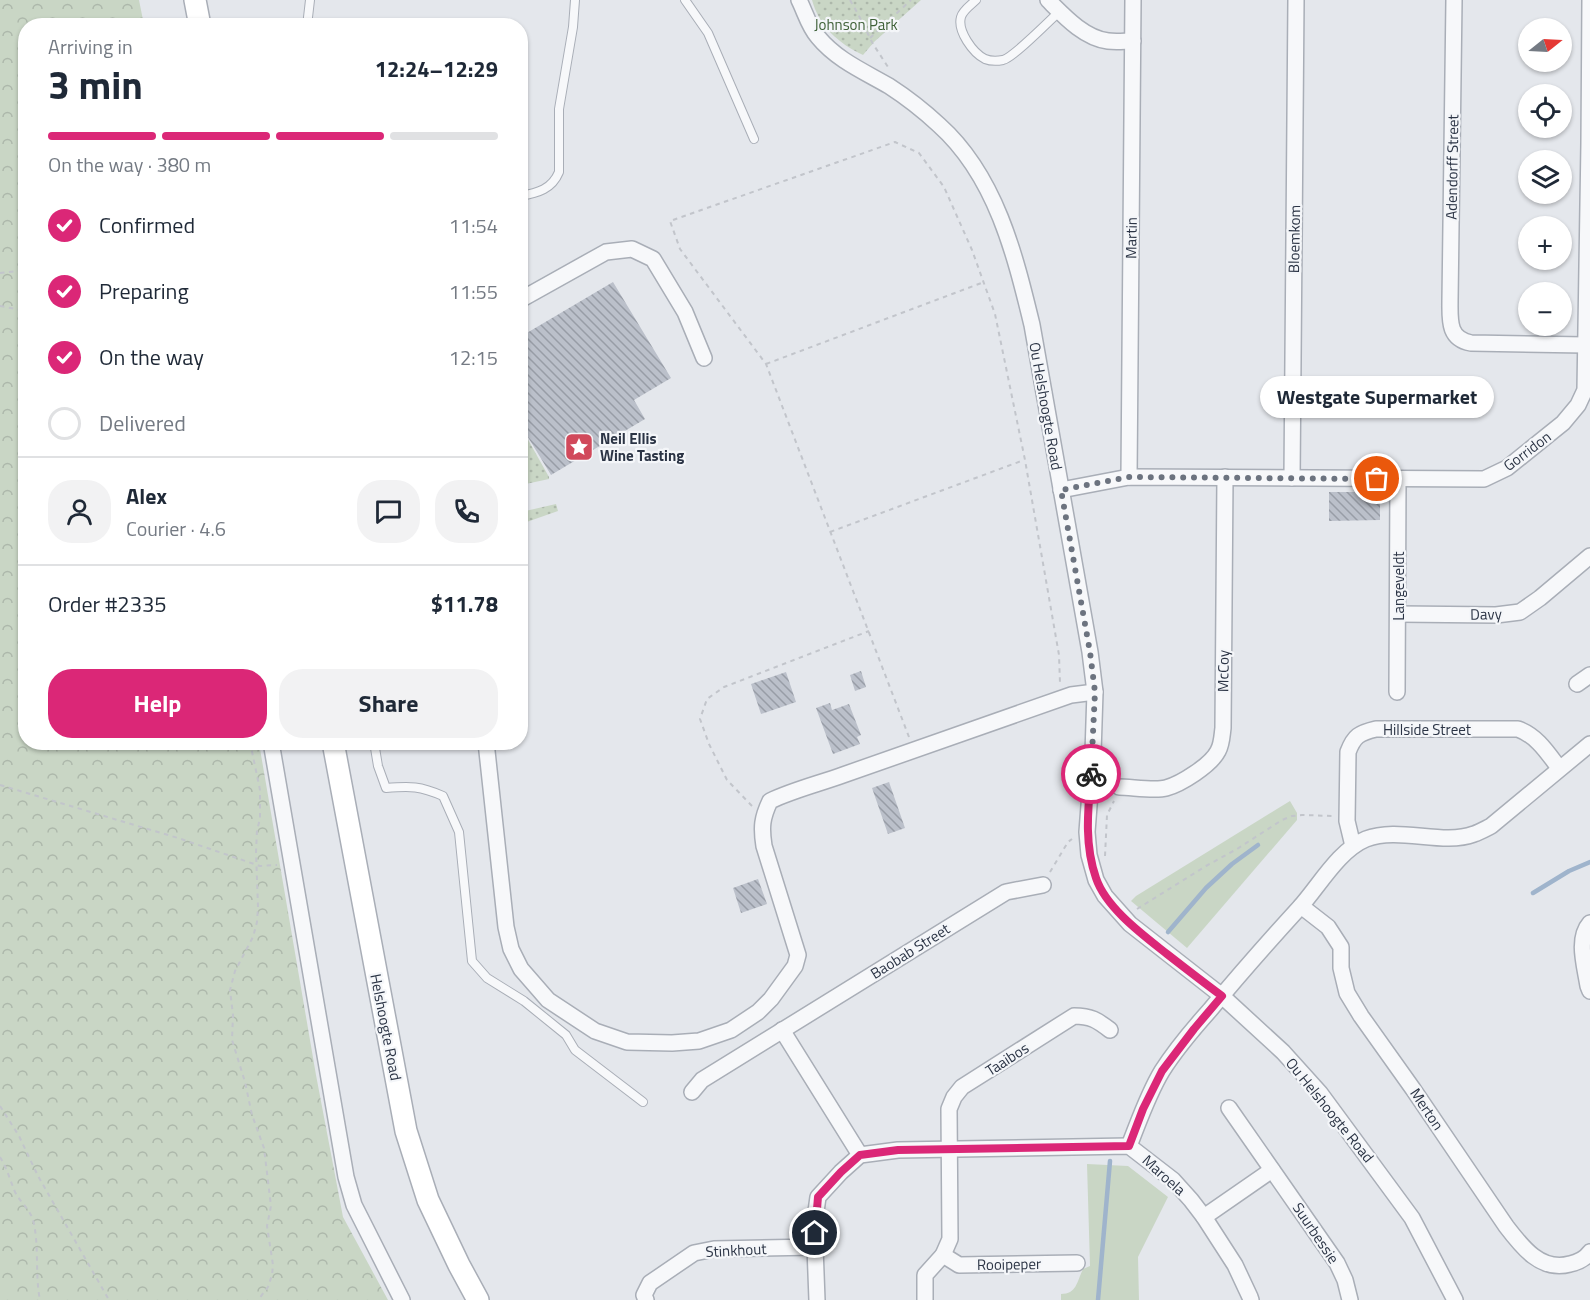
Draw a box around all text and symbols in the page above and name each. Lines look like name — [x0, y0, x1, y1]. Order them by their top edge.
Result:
park label: Johnson Park — [814, 13, 898, 36]
north arrow — [1518, 18, 1572, 72]
map controls — [1518, 18, 1572, 336]
text: Arriving in — [48, 31, 133, 62]
text: 12:24–12:29 — [375, 52, 498, 86]
text: 3 min — [48, 55, 143, 114]
button: locate — [1518, 84, 1572, 138]
street label: Adendorff Street — [1440, 113, 1464, 220]
text: On the way · 380 m — [48, 149, 211, 180]
button: layers — [1518, 150, 1572, 204]
street label: Bloemkom — [1282, 205, 1306, 273]
text: Confirmed — [99, 208, 195, 242]
icon: check — [48, 209, 81, 242]
text: 11:54 — [449, 210, 498, 241]
button: + — [1518, 216, 1572, 270]
street label: Martin — [1119, 217, 1143, 259]
text: Preparing — [99, 274, 189, 308]
icon: check — [48, 275, 81, 308]
text: 11:55 — [449, 276, 498, 307]
button: − — [1518, 282, 1572, 336]
text: On the way — [99, 340, 204, 374]
street label: Ou Helshoogte Road — [1023, 340, 1069, 472]
icon: check — [48, 341, 81, 374]
text: 12:15 — [449, 342, 498, 373]
callout: Westgate Supermarket — [1260, 377, 1494, 419]
text: Westgate Supermarket — [1277, 381, 1477, 412]
text: Delivered — [99, 406, 186, 440]
street label: Gorridon — [1498, 425, 1556, 477]
place label: Neil Ellis Wine Tasting — [600, 427, 684, 467]
place icon: Neil Ellis Wine Tasting — [563, 431, 595, 463]
pin — [1351, 453, 1402, 504]
icon: bag — [1360, 462, 1393, 495]
text: Alex — [126, 479, 167, 513]
button: person — [48, 480, 111, 543]
button: chat — [357, 480, 420, 543]
button: phone — [435, 480, 498, 543]
text: Courier · 4.6 — [126, 513, 226, 544]
street label: Langeveldt — [1387, 551, 1410, 621]
text: Order #2335 — [48, 587, 167, 621]
text: $11.78 — [431, 587, 498, 621]
street label: Davy — [1470, 602, 1502, 626]
street label: McCoy — [1211, 650, 1235, 692]
button: Help — [48, 669, 267, 738]
button: Share — [279, 669, 498, 738]
street label: Hillside Street — [1383, 718, 1472, 741]
courier — [1061, 744, 1121, 804]
icon: bike — [1075, 758, 1108, 791]
street label: Baobab Street — [866, 917, 955, 985]
street label: Helshoogte Road — [364, 972, 408, 1082]
street label: Taaibos — [981, 1036, 1033, 1082]
street label: Ou Helshoogte Road — [1280, 1052, 1380, 1168]
street label: Merton — [1404, 1083, 1450, 1135]
street label: Maroela — [1137, 1149, 1191, 1201]
street label: Suurbessie — [1287, 1198, 1345, 1268]
pin — [789, 1207, 840, 1258]
icon: home — [798, 1216, 831, 1249]
street label: Stinkhout — [705, 1237, 768, 1263]
street label: Rooipeper — [977, 1252, 1041, 1276]

